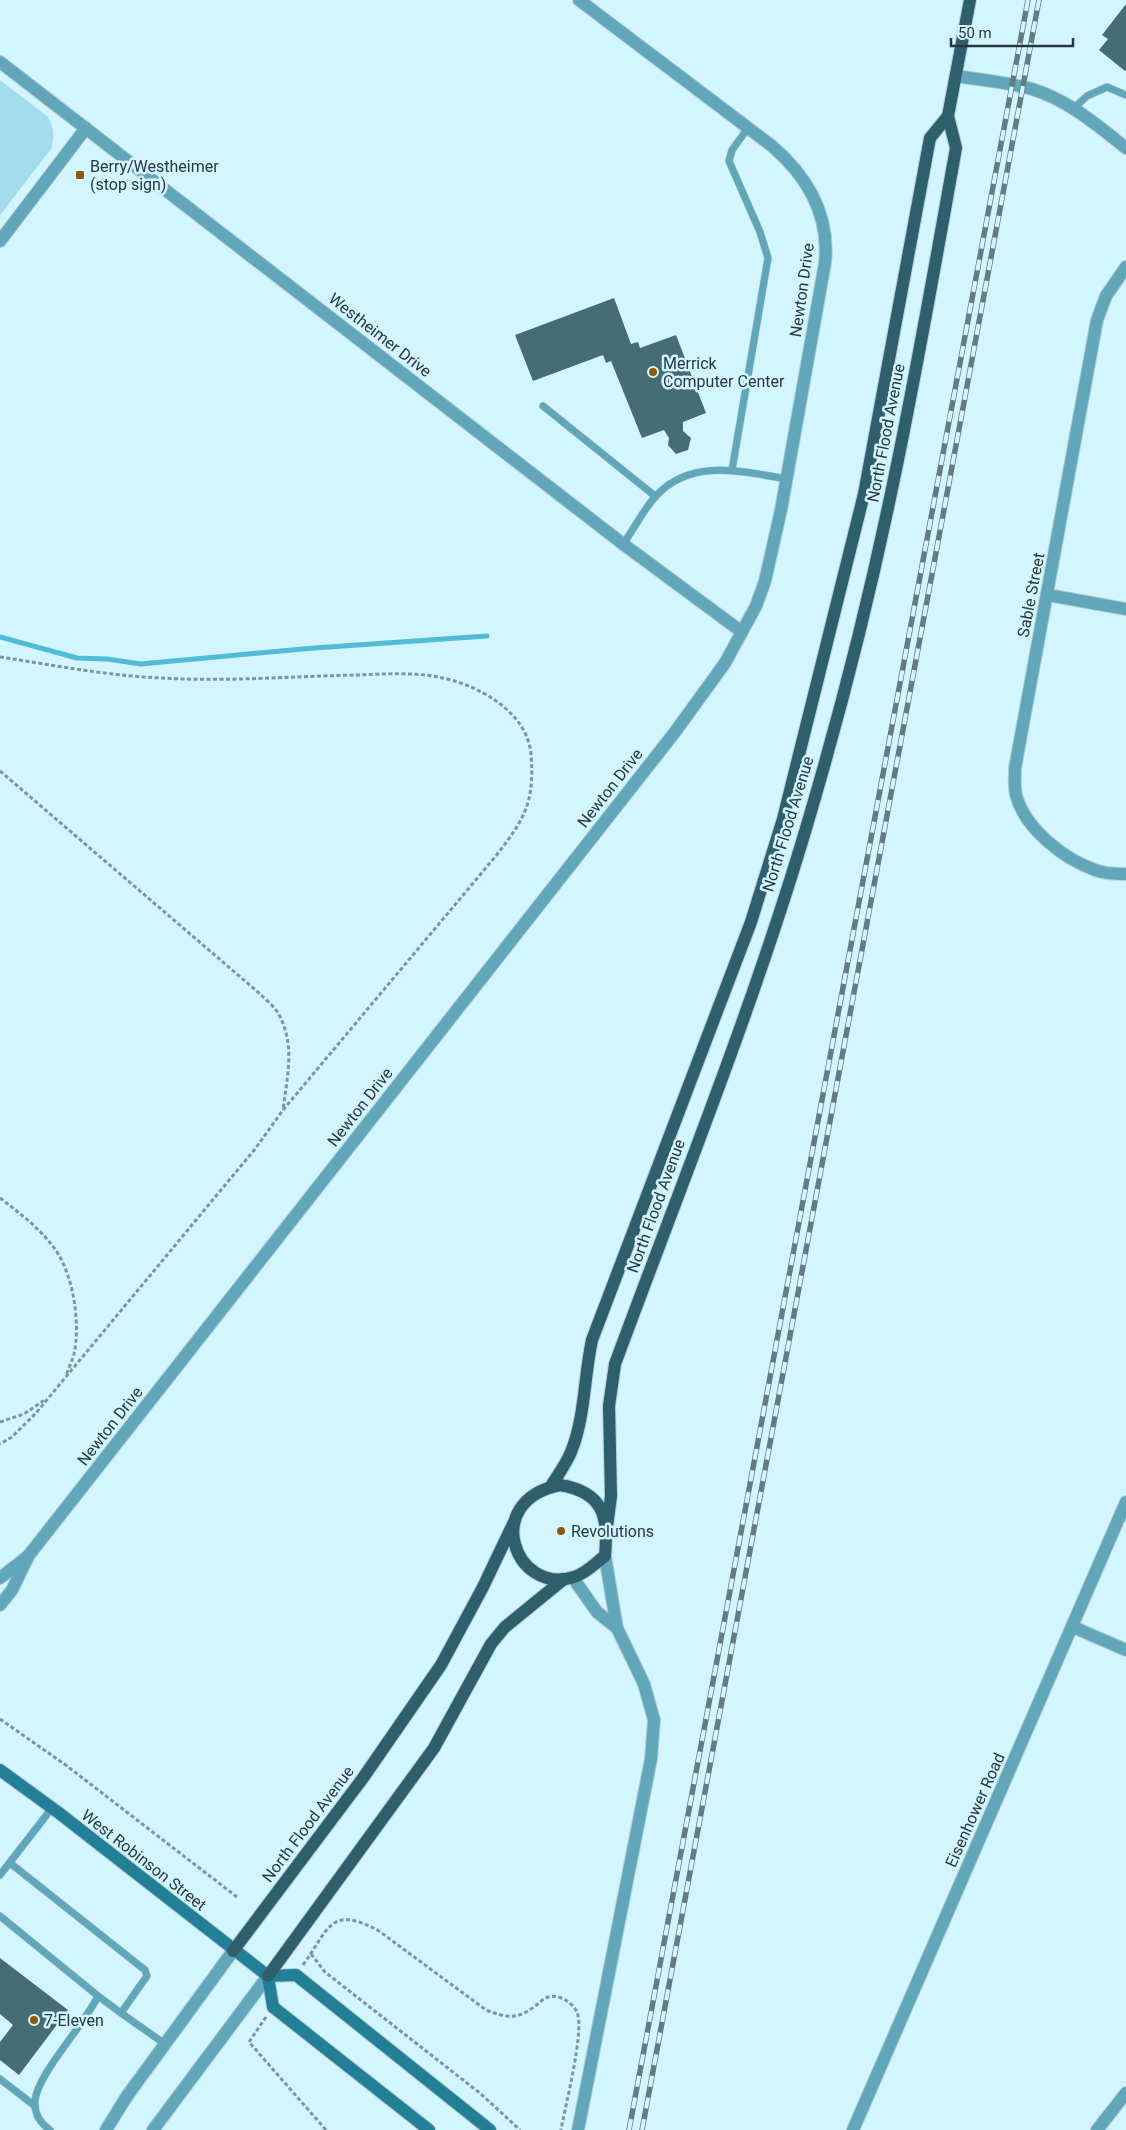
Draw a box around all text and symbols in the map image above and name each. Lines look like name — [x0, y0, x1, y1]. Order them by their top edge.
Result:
scale bar — [951, 15, 1074, 47]
text: 50 m — [958, 24, 992, 42]
place label: Berry/Westheimer (stop sign) — [90, 157, 219, 194]
marker: Berry/Westheimer (stop sign) — [74, 169, 86, 181]
street label: Newton Drive — [786, 242, 818, 338]
street label: Westheimer Drive — [325, 289, 435, 381]
place label: Merrick Computer Center — [663, 354, 785, 391]
street label: North Flood Avenue — [863, 362, 909, 504]
marker: Merrick Computer Center — [647, 366, 659, 378]
street label: Sable Street — [1013, 551, 1049, 639]
street label: Newton Drive — [573, 745, 647, 831]
street label: North Flood Avenue — [758, 754, 818, 894]
street label: Newton Drive — [323, 1064, 397, 1150]
street label: North Flood Avenue — [623, 1137, 689, 1275]
street label: Newton Drive — [73, 1383, 147, 1469]
place label: Revolutions — [571, 1522, 654, 1541]
marker: Revolutions — [555, 1525, 567, 1537]
street label: Eisenhower Road — [941, 1750, 1009, 1870]
street label: North Flood Avenue — [258, 1762, 358, 1886]
street label: West Robinson Street — [78, 1805, 210, 1915]
place label: 7-Eleven — [44, 2011, 104, 2030]
marker: 7-Eleven — [28, 2014, 40, 2026]

